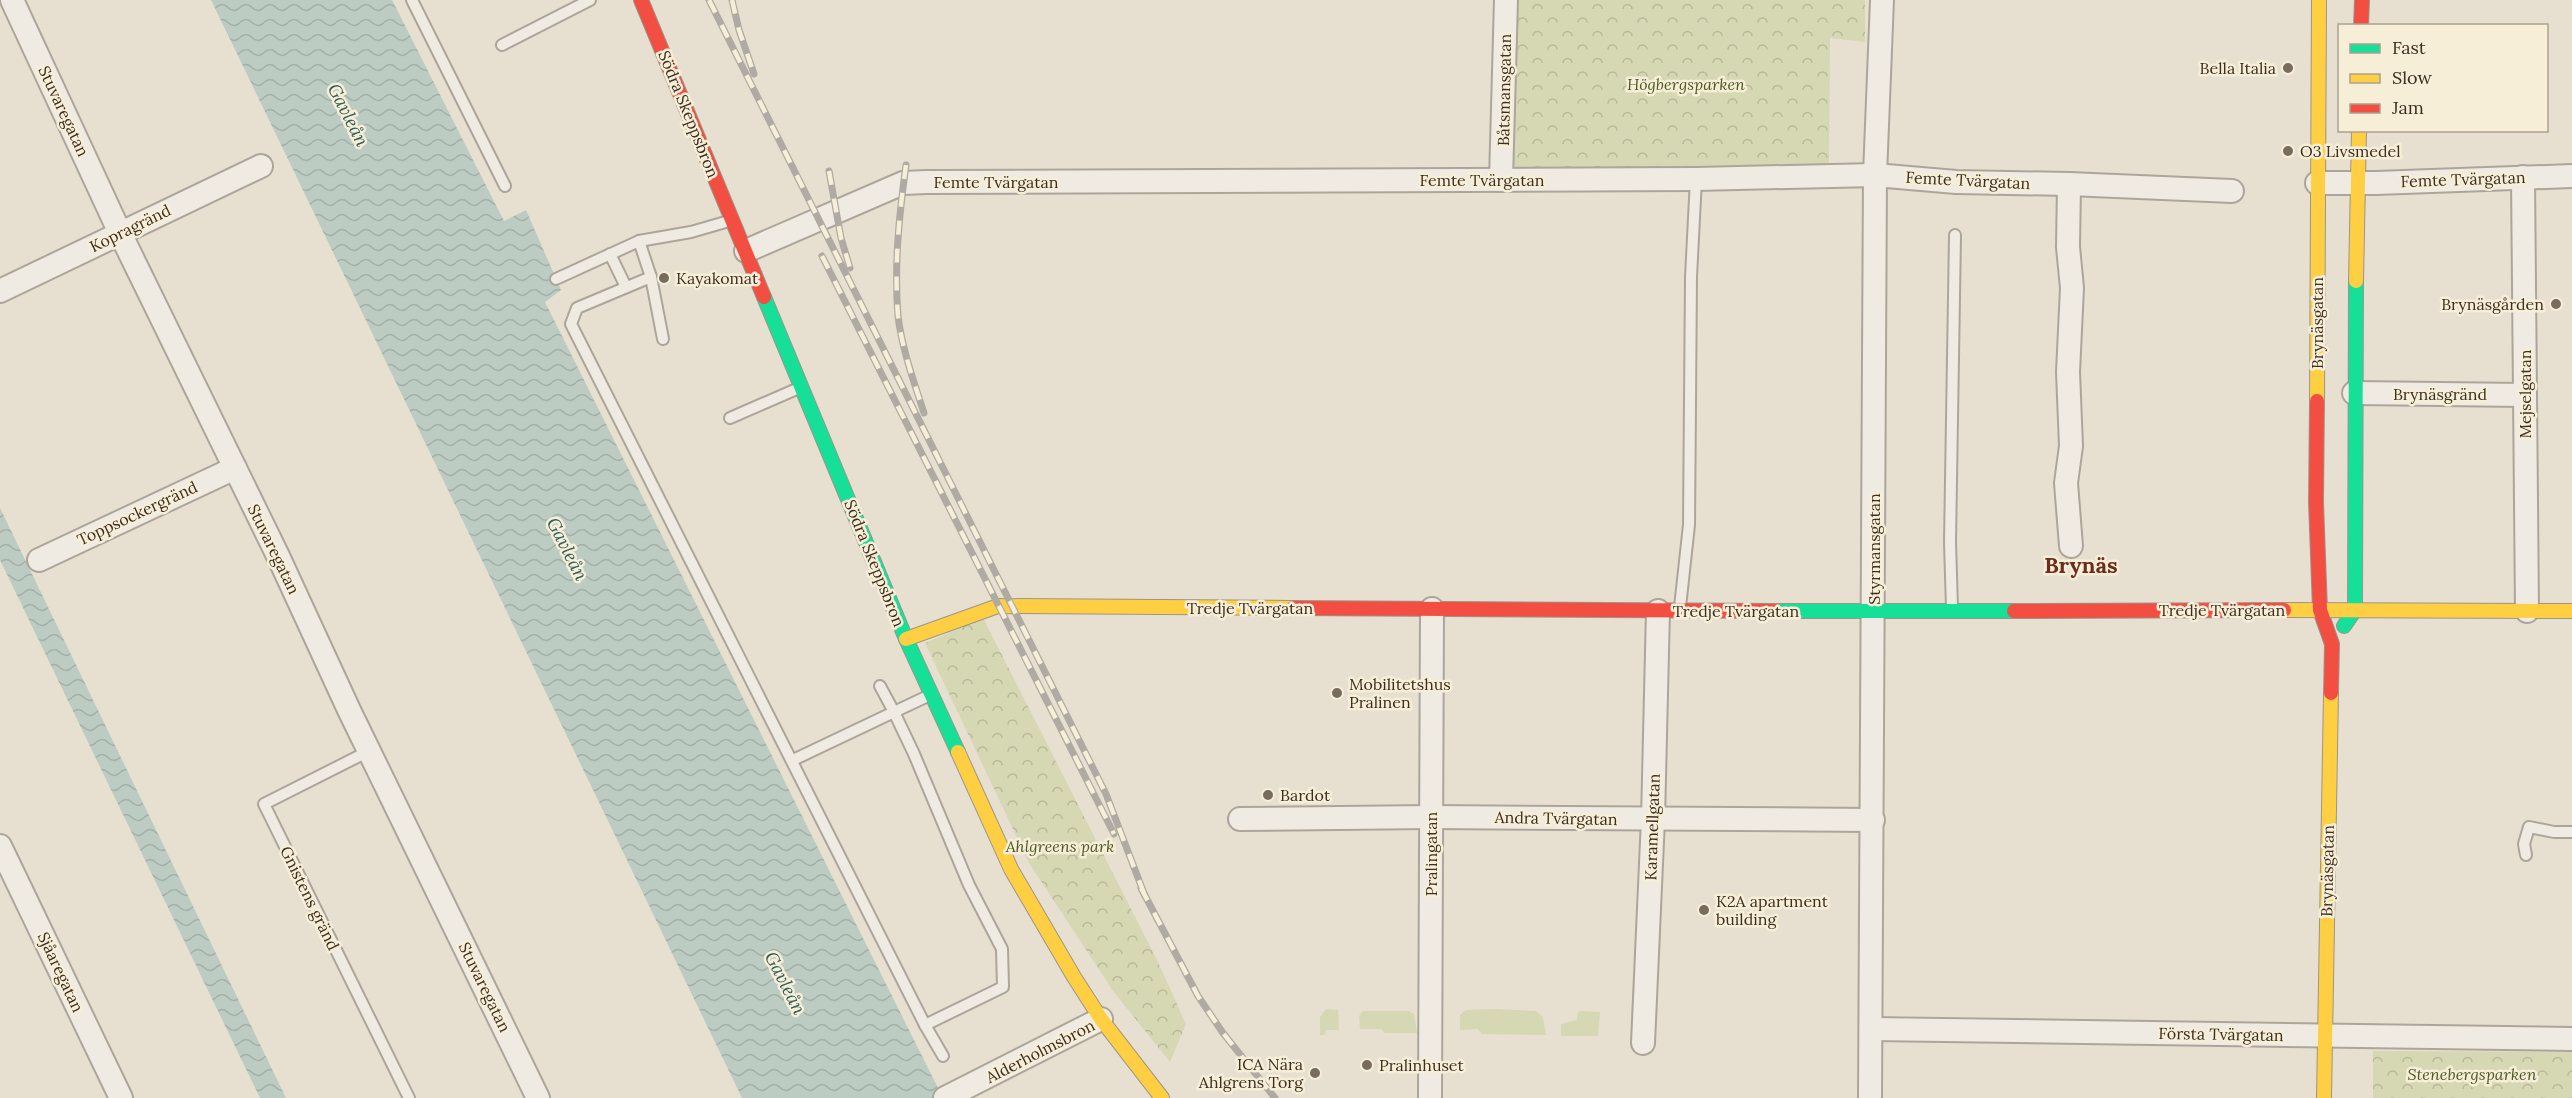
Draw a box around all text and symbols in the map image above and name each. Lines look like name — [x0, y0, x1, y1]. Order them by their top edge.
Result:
legend — [2338, 24, 2548, 132]
street label: Båtsmansgatan — [1493, 33, 1515, 146]
text: Fast — [2392, 36, 2426, 59]
street label: Södra Skeppsbron — [654, 48, 724, 181]
place label: Bella Italia — [2200, 58, 2276, 78]
marker: Bella Italia — [2281, 61, 2295, 75]
street label: Stuvaregatan — [34, 63, 94, 160]
text: Slow — [2392, 66, 2432, 89]
park label: Högbergsparken — [1627, 74, 1745, 94]
water label: Gavleån — [323, 79, 374, 150]
text: Jam — [2391, 96, 2424, 119]
place label: O3 Livsmedel — [2300, 141, 2401, 161]
marker: O3 Livsmedel — [2281, 144, 2295, 158]
street label: Femte Tvärgatan — [1905, 167, 2031, 193]
street label: Femte Tvärgatan — [2400, 167, 2526, 191]
street label: Femte Tvärgatan — [1420, 170, 1545, 190]
street label: Femte Tvärgatan — [934, 172, 1059, 192]
street label: Kopragränd — [86, 200, 174, 256]
place label: Kayakomat — [676, 268, 759, 288]
marker: Kayakomat — [657, 271, 671, 285]
street label: Brynäsgatan — [2307, 277, 2327, 369]
place label: Brynäsgården — [2441, 294, 2544, 314]
marker: Brynäsgården — [2549, 297, 2563, 311]
street label: Mejselgatan — [2515, 349, 2535, 439]
street label: Brynäsgränd — [2393, 384, 2487, 404]
street label: Toppsockergränd — [74, 476, 201, 550]
street label: Styrmansgatan — [1864, 493, 1884, 605]
street label: Södra Skeppsbron — [840, 497, 910, 630]
street label: Stuvaregatan — [244, 501, 304, 597]
water label: Gavleån — [542, 513, 593, 584]
district label: Brynäs — [2044, 551, 2118, 579]
street label: Tredje Tvärgatan — [1187, 598, 1314, 618]
street label: Tredje Tvärgatan — [2159, 600, 2286, 620]
street label: Tredje Tvärgatan — [1673, 601, 1800, 621]
place label: Mobilitetshus Pralinen — [1349, 674, 1451, 712]
marker: Mobilitetshus Pralinen — [1330, 686, 1344, 700]
street label: Karamellgatan — [1640, 773, 1664, 881]
place label: Bardot — [1280, 785, 1331, 805]
marker: Bardot — [1261, 788, 1275, 802]
street label: Andra Tvärgatan — [1493, 807, 1618, 829]
street label: Pralingatan — [1421, 811, 1441, 896]
street label: Brynäsgatan — [2316, 825, 2338, 917]
park label: Ahlgreens park — [1005, 836, 1114, 856]
street label: Gnistens gränd — [276, 843, 344, 954]
place label: K2A apartment building — [1716, 891, 1829, 929]
marker: K2A apartment building — [1697, 903, 1711, 917]
street label: Sjåaregatan — [34, 929, 88, 1016]
street label: Stuvaregatan — [455, 939, 515, 1035]
water label: Gavleån — [760, 947, 811, 1018]
street label: Alderholmsbron — [981, 1015, 1098, 1088]
street label: Första Tvärgatan — [2158, 1023, 2284, 1045]
place label: ICA Nära Ahlgrens Torg — [1198, 1054, 1304, 1092]
place label: Pralinhuset — [1379, 1055, 1464, 1075]
marker: Pralinhuset — [1360, 1058, 1374, 1072]
park label: Stenebergsparken — [2407, 1064, 2537, 1084]
marker: ICA Nära Ahlgrens Torg — [1308, 1066, 1322, 1080]

